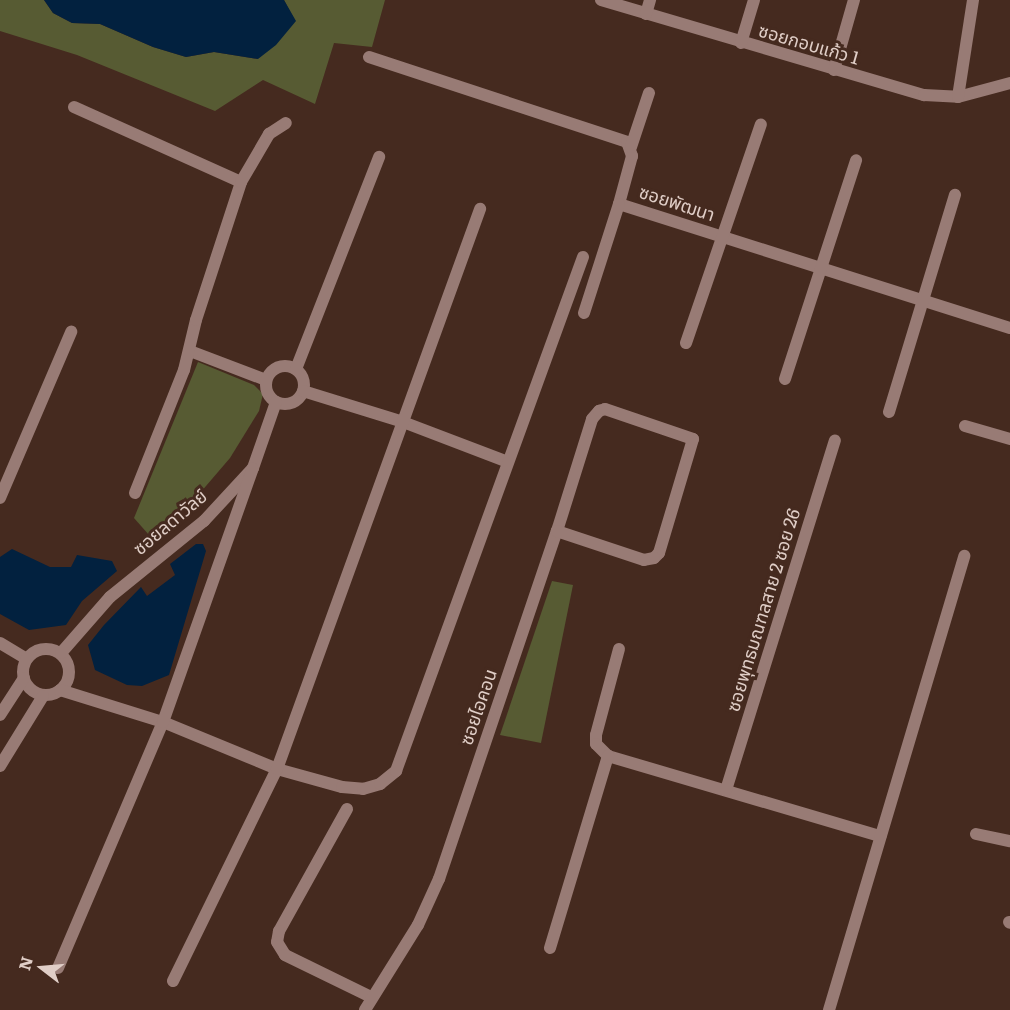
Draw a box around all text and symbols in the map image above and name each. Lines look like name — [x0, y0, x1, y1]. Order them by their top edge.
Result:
street label: ซอยกอบแก้ว 1 — [756, 19, 862, 69]
street label: ซอยพัฒนา — [637, 181, 717, 225]
street label: ซอยลดาวัลย์ — [129, 485, 211, 559]
street label: ซอยพุทธมณฑลสาย 2 ซอย 26 — [722, 506, 804, 714]
street label: ซอยไอคอน — [455, 666, 501, 748]
north arrow — [12, 938, 72, 998]
text: N — [11, 953, 38, 973]

